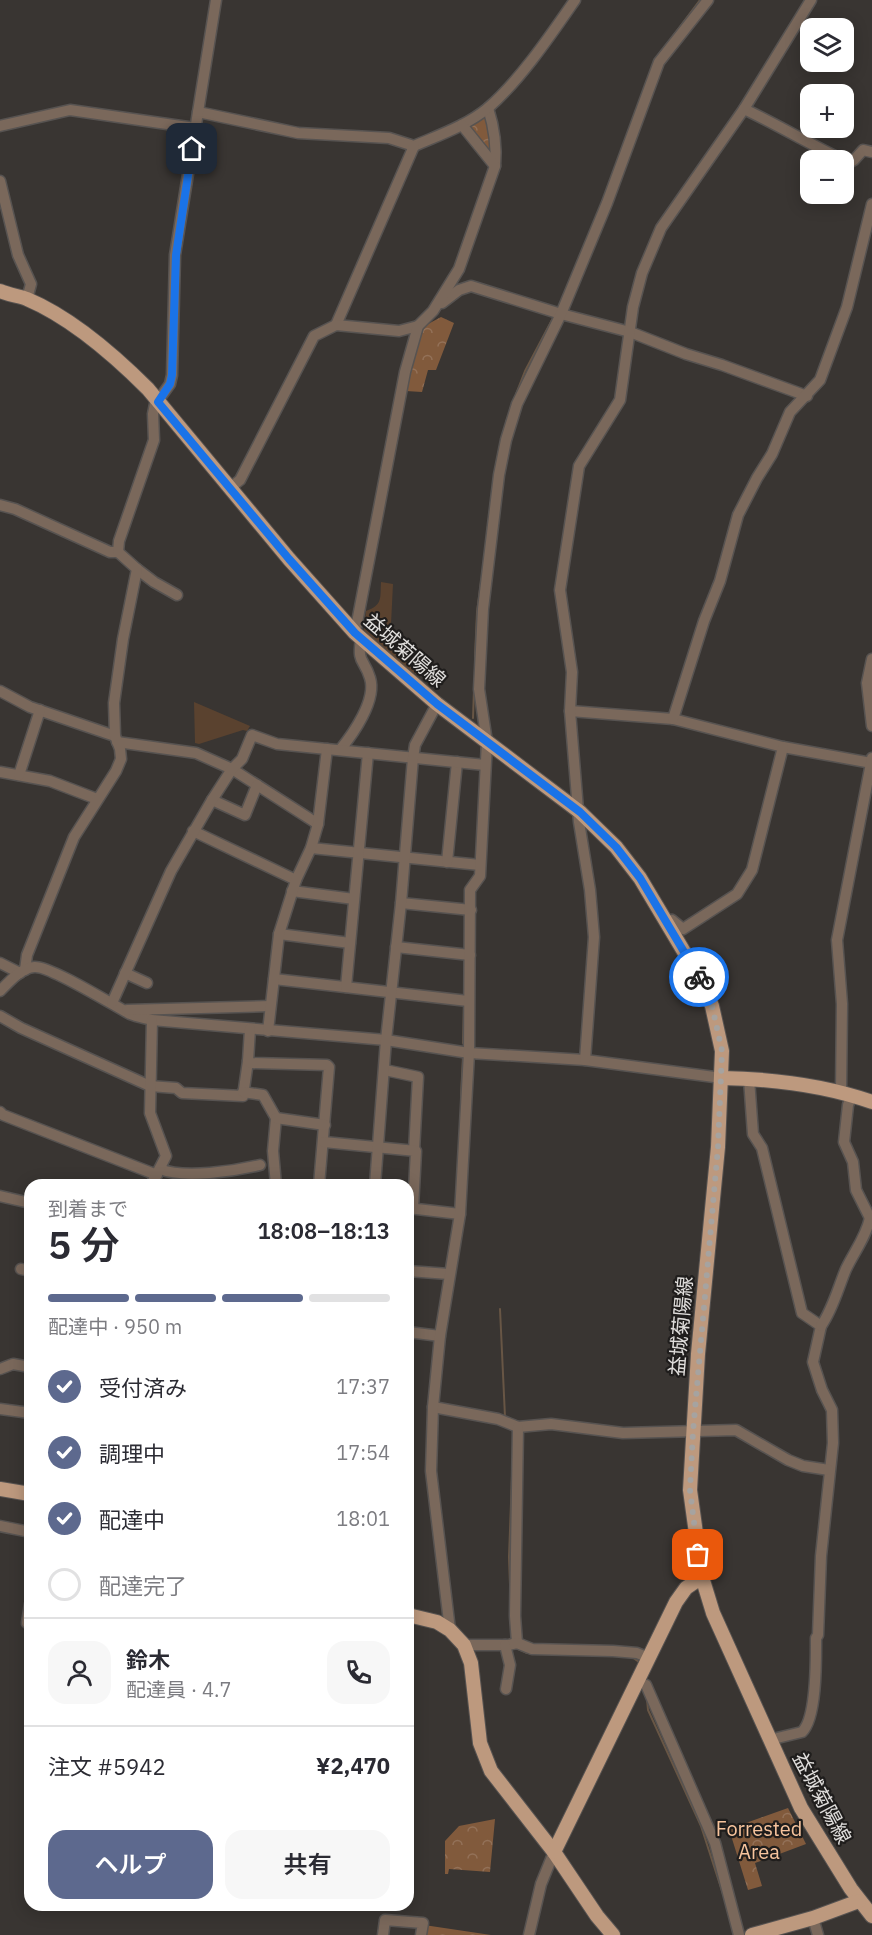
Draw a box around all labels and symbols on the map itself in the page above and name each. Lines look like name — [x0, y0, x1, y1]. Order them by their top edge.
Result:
pin — [166, 123, 217, 174]
street label: 益城菊陽線 — [359, 607, 452, 693]
courier — [669, 947, 729, 1007]
street label: 益城菊陽線 — [663, 1275, 698, 1377]
pin — [672, 1529, 723, 1580]
street label: 益城菊陽線 — [787, 1747, 858, 1848]
park label: Forrested Area — [716, 1815, 802, 1865]

